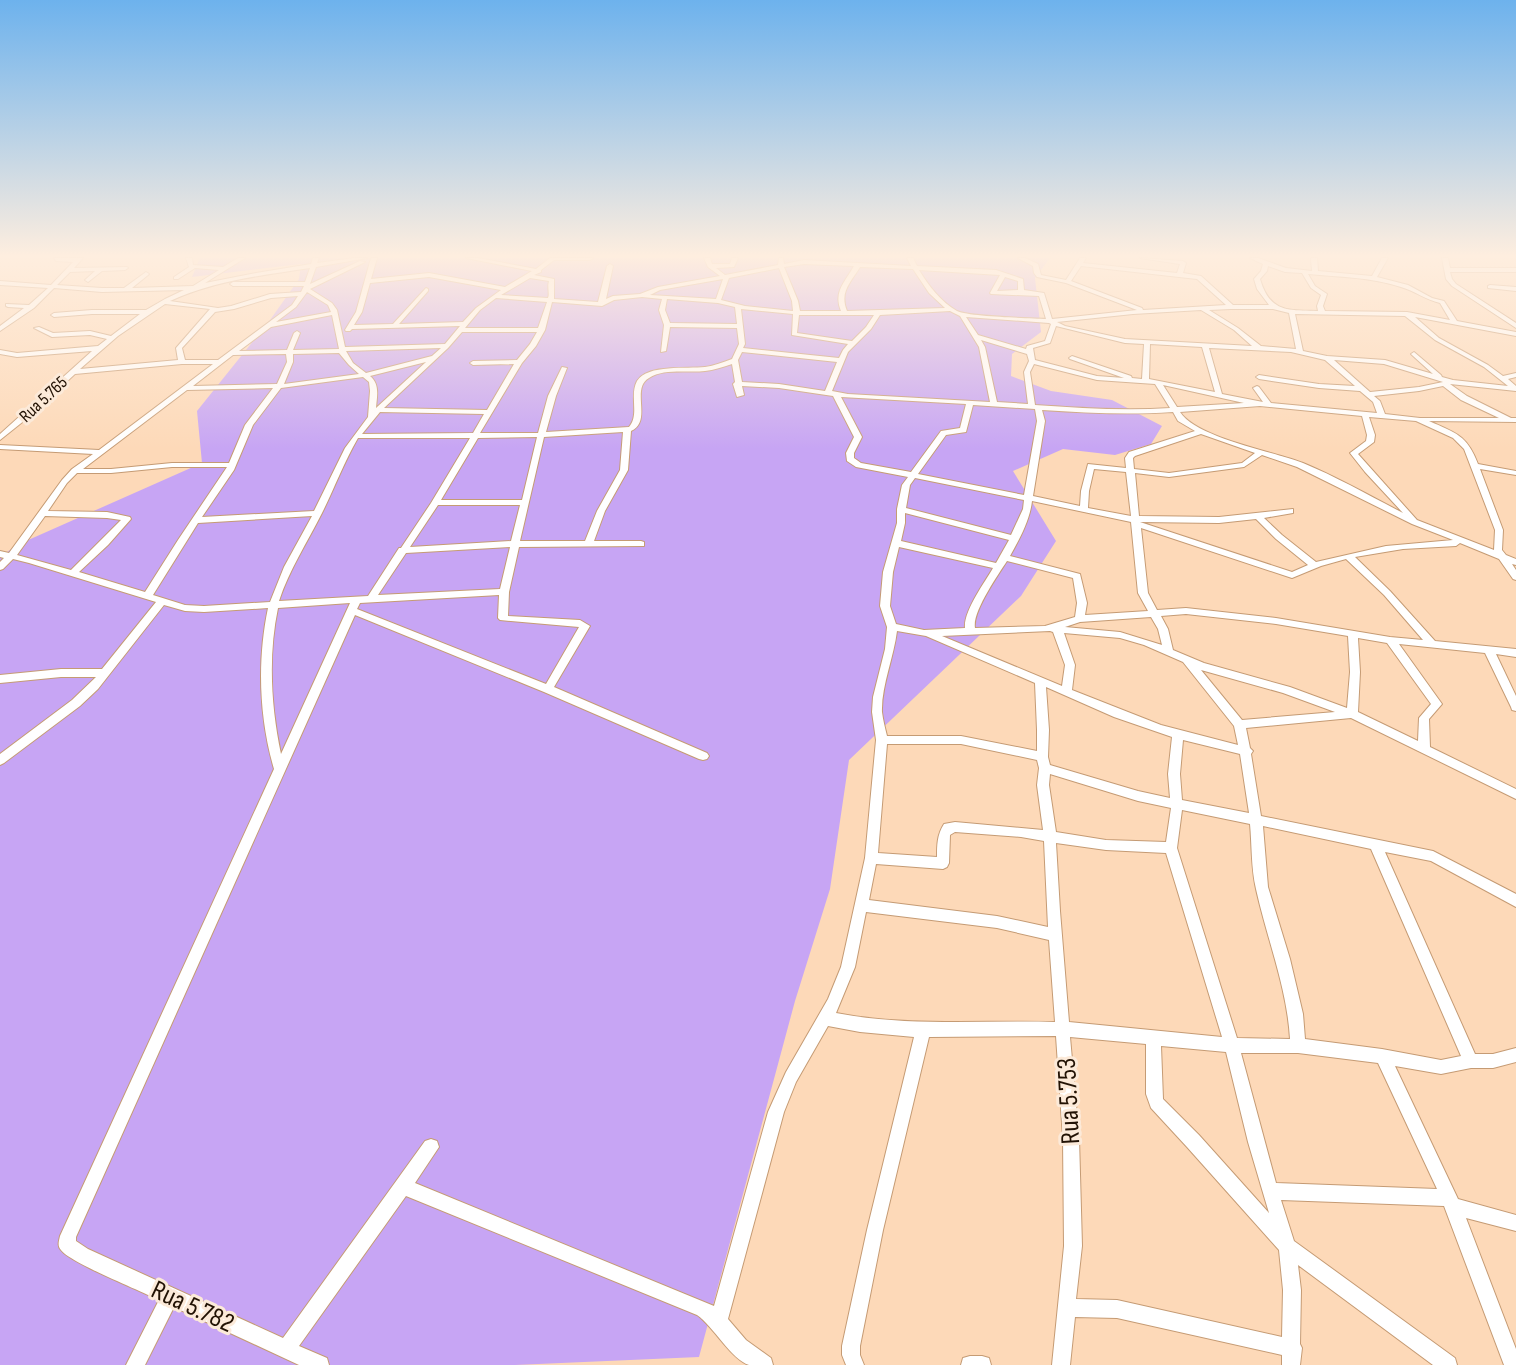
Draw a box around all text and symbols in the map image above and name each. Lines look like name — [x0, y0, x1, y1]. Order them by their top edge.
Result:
street label: Rua 5.765 — [15, 372, 72, 427]
street label: Rua 5.753 — [1051, 1057, 1087, 1145]
street label: Rua 5.782 — [146, 1274, 239, 1340]

